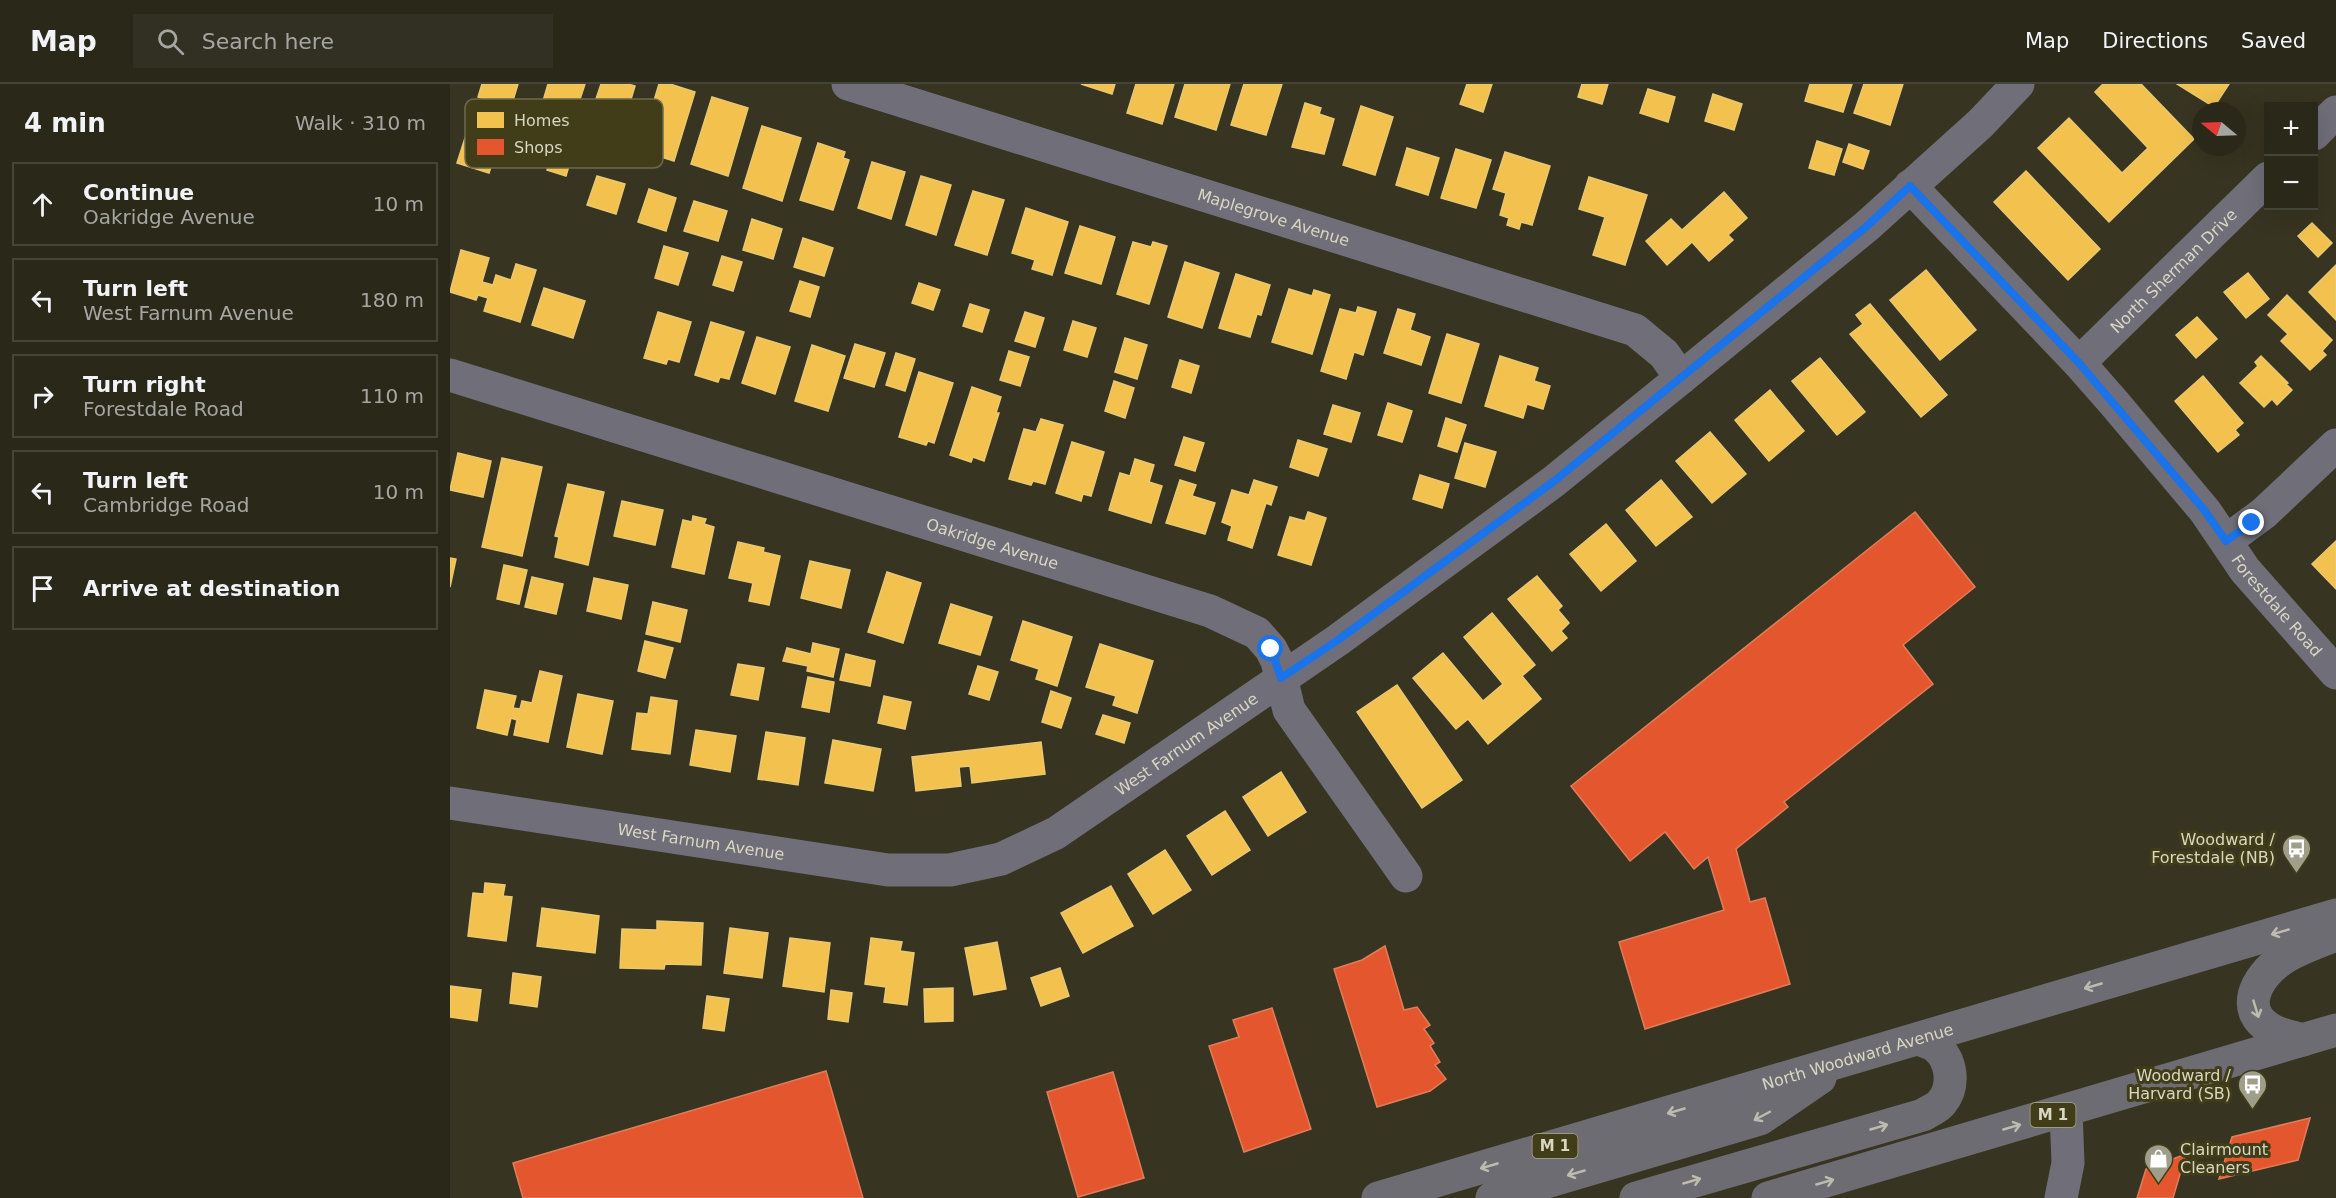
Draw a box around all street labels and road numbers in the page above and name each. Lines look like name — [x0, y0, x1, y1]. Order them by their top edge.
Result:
street label: Maplegrove Avenue — [1195, 185, 1352, 250]
street label: North Sherman Drive — [2106, 205, 2241, 337]
street label: Oakridge Avenue — [924, 514, 1061, 573]
street label: Forestdale Road — [2227, 551, 2326, 661]
street label: West Farnum Avenue — [1112, 689, 1262, 800]
street label: West Farnum Avenue — [616, 820, 786, 864]
street label: North Woodward Avenue — [1760, 1020, 1955, 1094]
road number: M 1 — [2030, 1103, 2076, 1127]
road number: M 1 — [1532, 1134, 1578, 1158]

